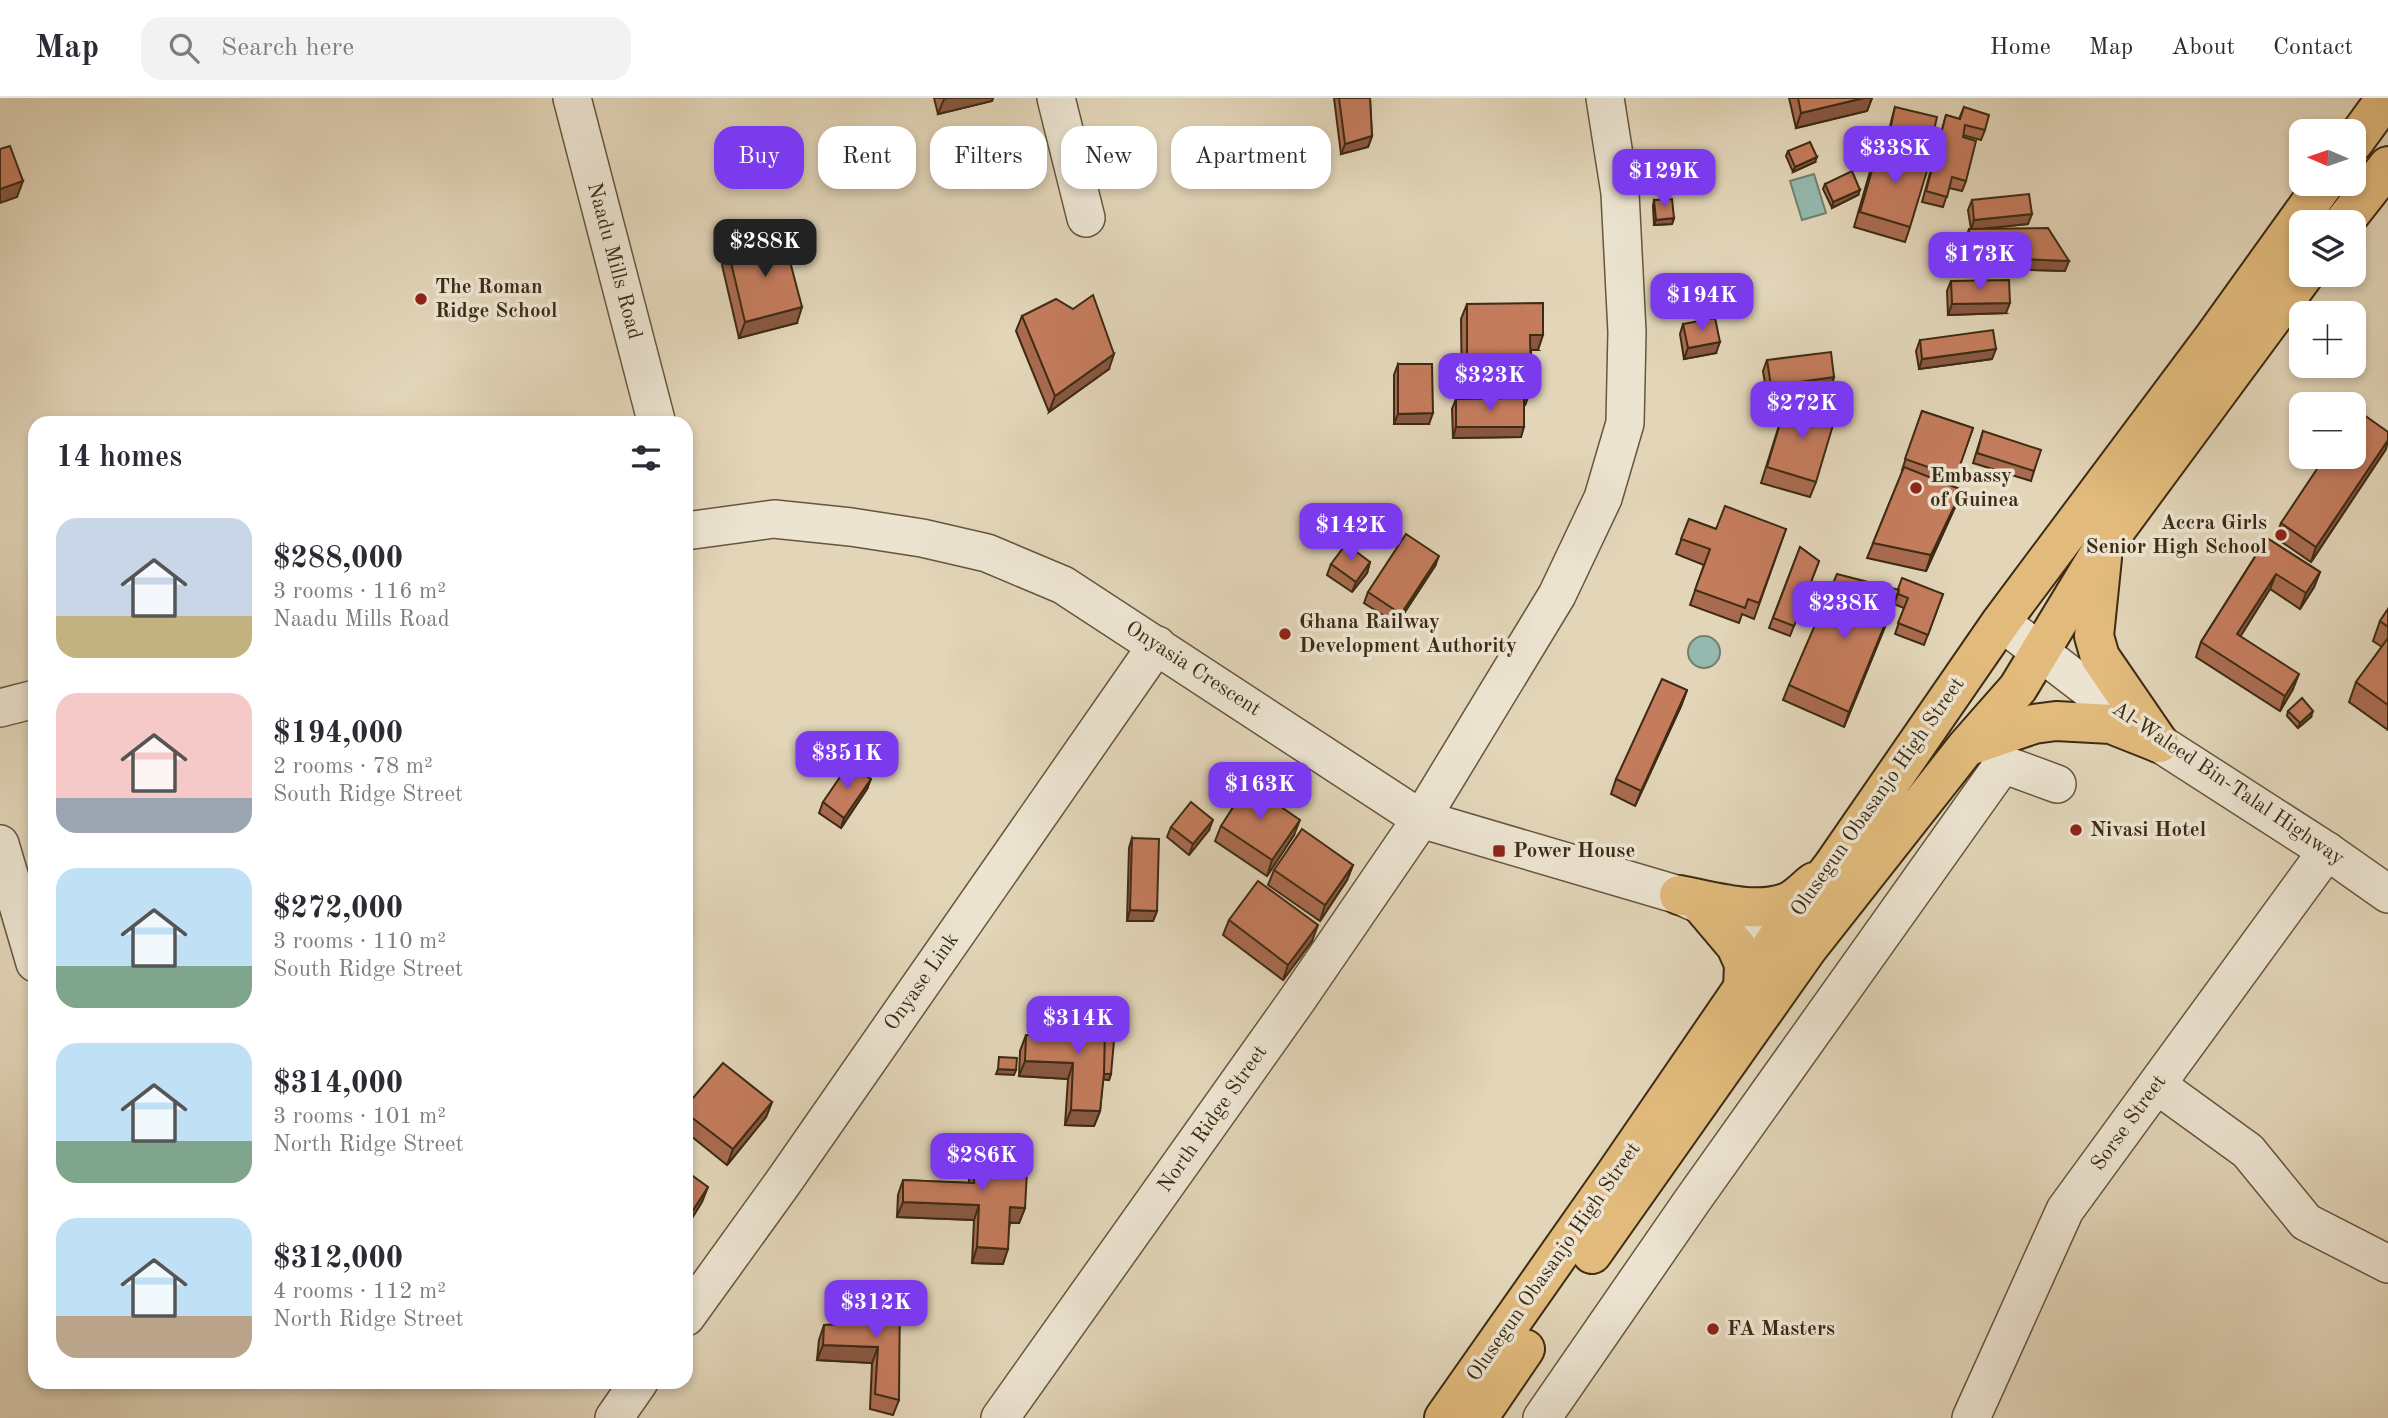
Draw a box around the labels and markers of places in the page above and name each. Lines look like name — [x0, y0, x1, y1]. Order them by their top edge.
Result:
pin: $338K — [1846, 126, 1944, 186]
pin: $129K — [1615, 150, 1713, 209]
pin: $288K — [716, 220, 814, 279]
pin: $173K — [1931, 232, 2029, 292]
pin: $194K — [1653, 274, 1751, 333]
place label: The Roman Ridge School — [435, 277, 558, 322]
marker: The Roman Ridge School — [413, 291, 429, 307]
pin: $323K — [1441, 354, 1539, 413]
pin: $272K — [1753, 382, 1851, 441]
place label: Embassy of Guinea — [1930, 466, 2019, 511]
marker: Embassy of Guinea — [1908, 480, 1924, 496]
pin: $142K — [1302, 504, 1400, 563]
place label: Accra Girls Senior High School — [2086, 513, 2267, 558]
marker: Accra Girls Senior High School — [2273, 527, 2289, 543]
pin: $238K — [1795, 582, 1893, 641]
place label: Ghana Railway Development Authority — [1299, 612, 1517, 657]
marker: Ghana Railway Development Authority — [1277, 626, 1293, 642]
pin: $351K — [798, 732, 896, 791]
pin: $163K — [1211, 762, 1309, 822]
place label: Nivasi Hotel — [2090, 820, 2206, 841]
marker: Nivasi Hotel — [2068, 822, 2084, 838]
place label: Power House — [1513, 841, 1635, 862]
marker: Power House — [1491, 843, 1507, 859]
pin: $314K — [1029, 996, 1127, 1056]
pin: $286K — [933, 1134, 1031, 1193]
pin: $312K — [827, 1280, 925, 1340]
place label: FA Masters — [1727, 1319, 1835, 1340]
marker: FA Masters — [1705, 1321, 1721, 1337]

